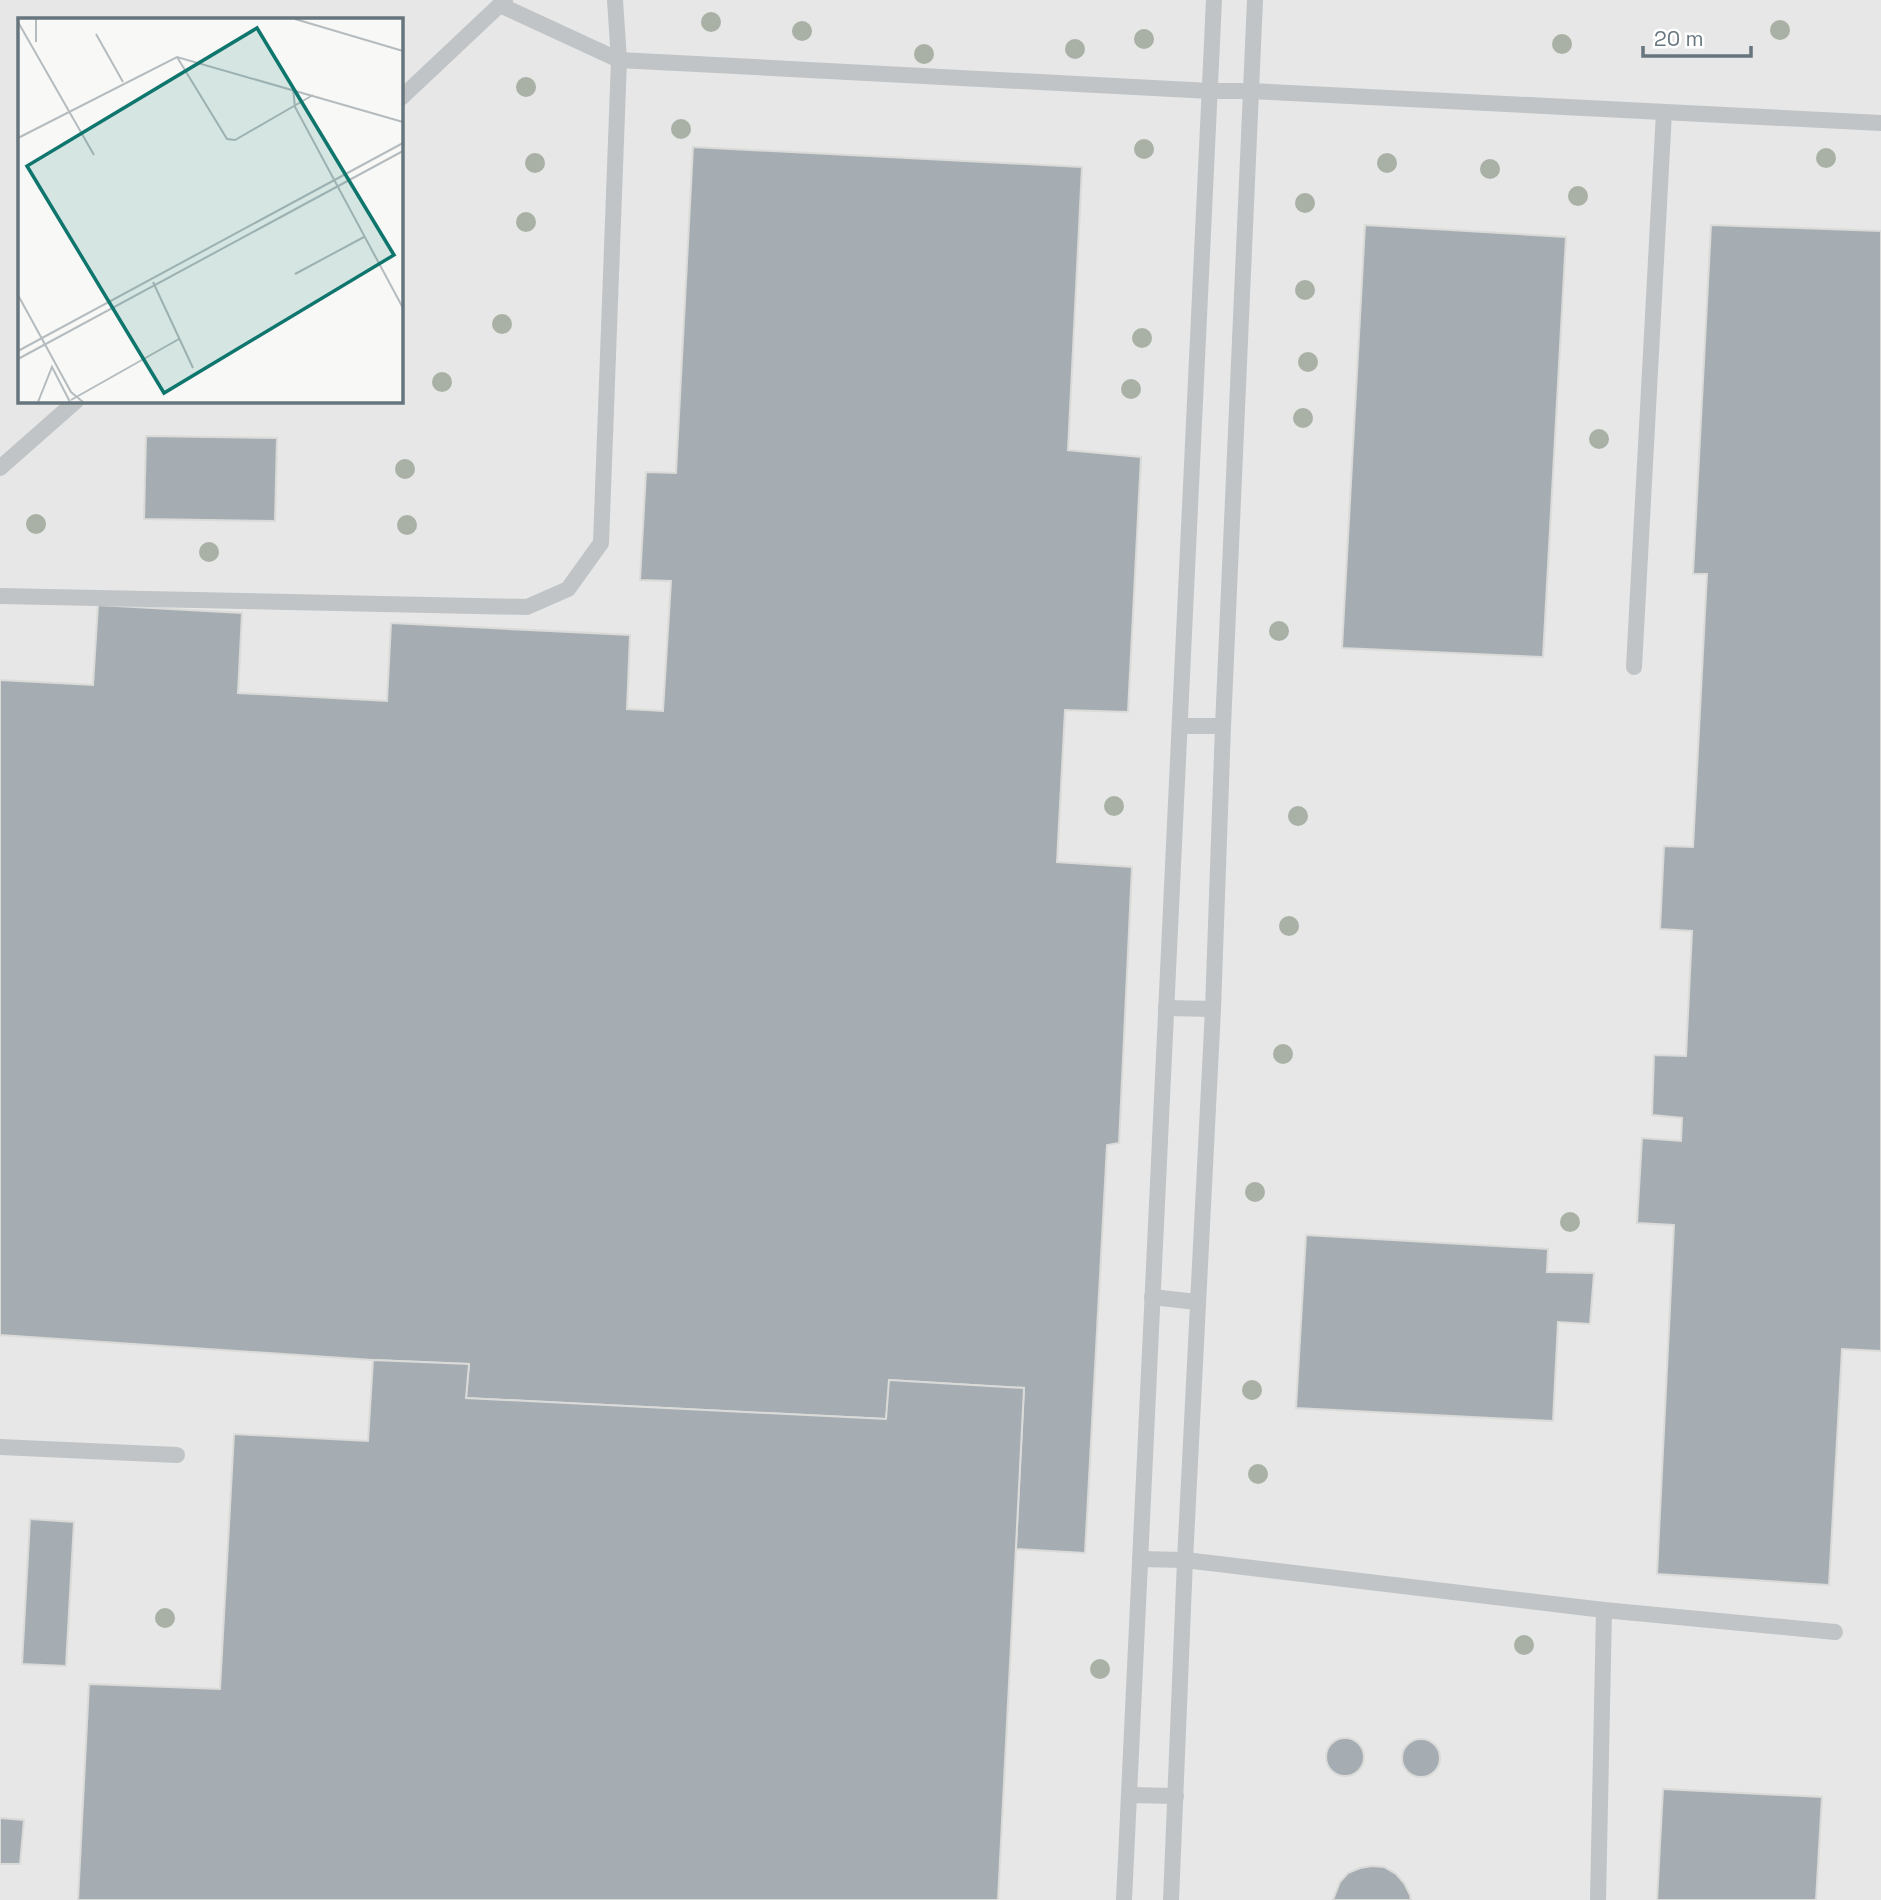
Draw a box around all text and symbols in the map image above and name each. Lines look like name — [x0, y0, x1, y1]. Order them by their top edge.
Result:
scale bar — [1643, 14, 1752, 58]
inset map — [18, 18, 402, 402]
text: 20 m — [1654, 25, 1704, 52]

